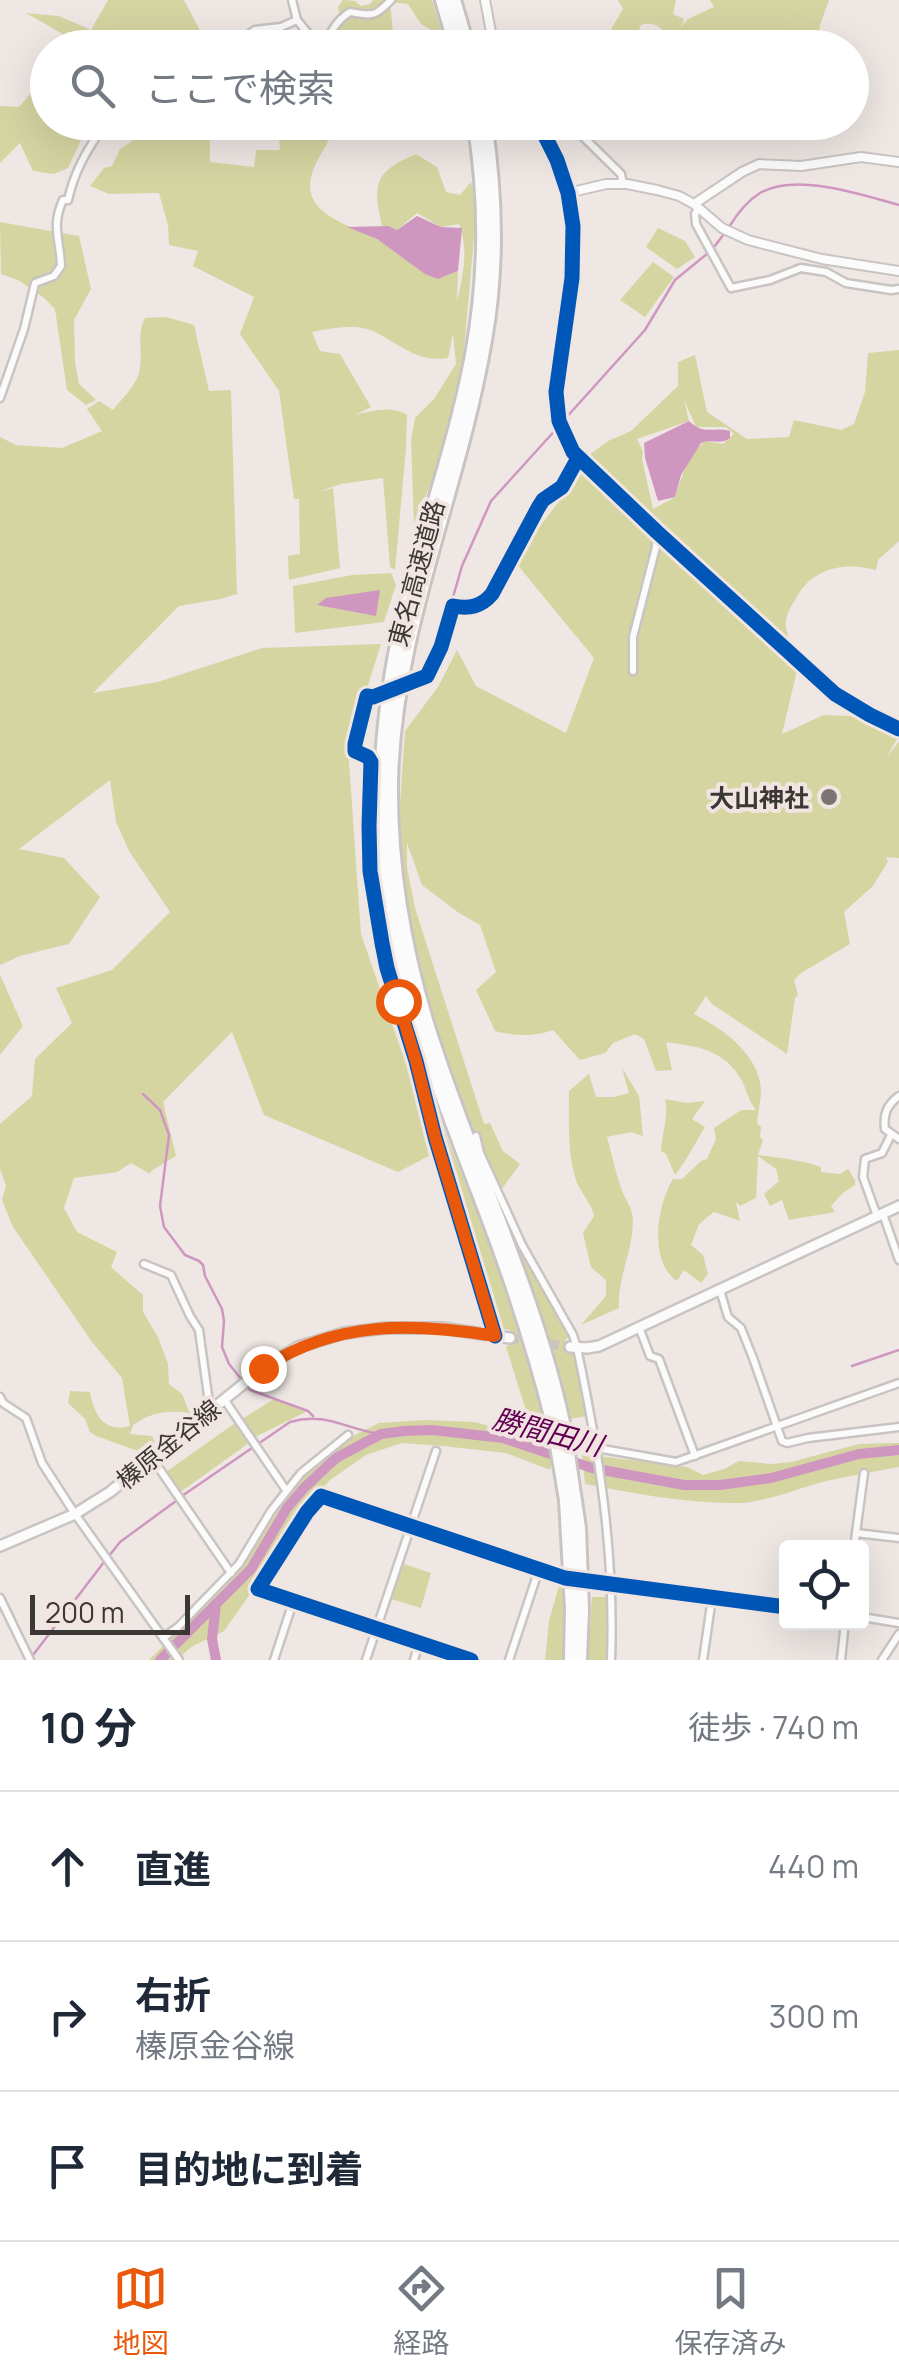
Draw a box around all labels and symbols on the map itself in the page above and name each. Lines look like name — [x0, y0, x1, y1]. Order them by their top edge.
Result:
street label: 東名高速道路 — [380, 496, 452, 650]
place label: 大山神社 — [709, 780, 809, 815]
marker: 大山神社 — [818, 786, 840, 808]
route start — [376, 979, 422, 1025]
route end — [241, 1346, 287, 1392]
street label: 榛原金谷線 — [108, 1391, 228, 1497]
water label: 勝間田川 — [489, 1398, 610, 1465]
scale bar — [30, 1590, 190, 1634]

